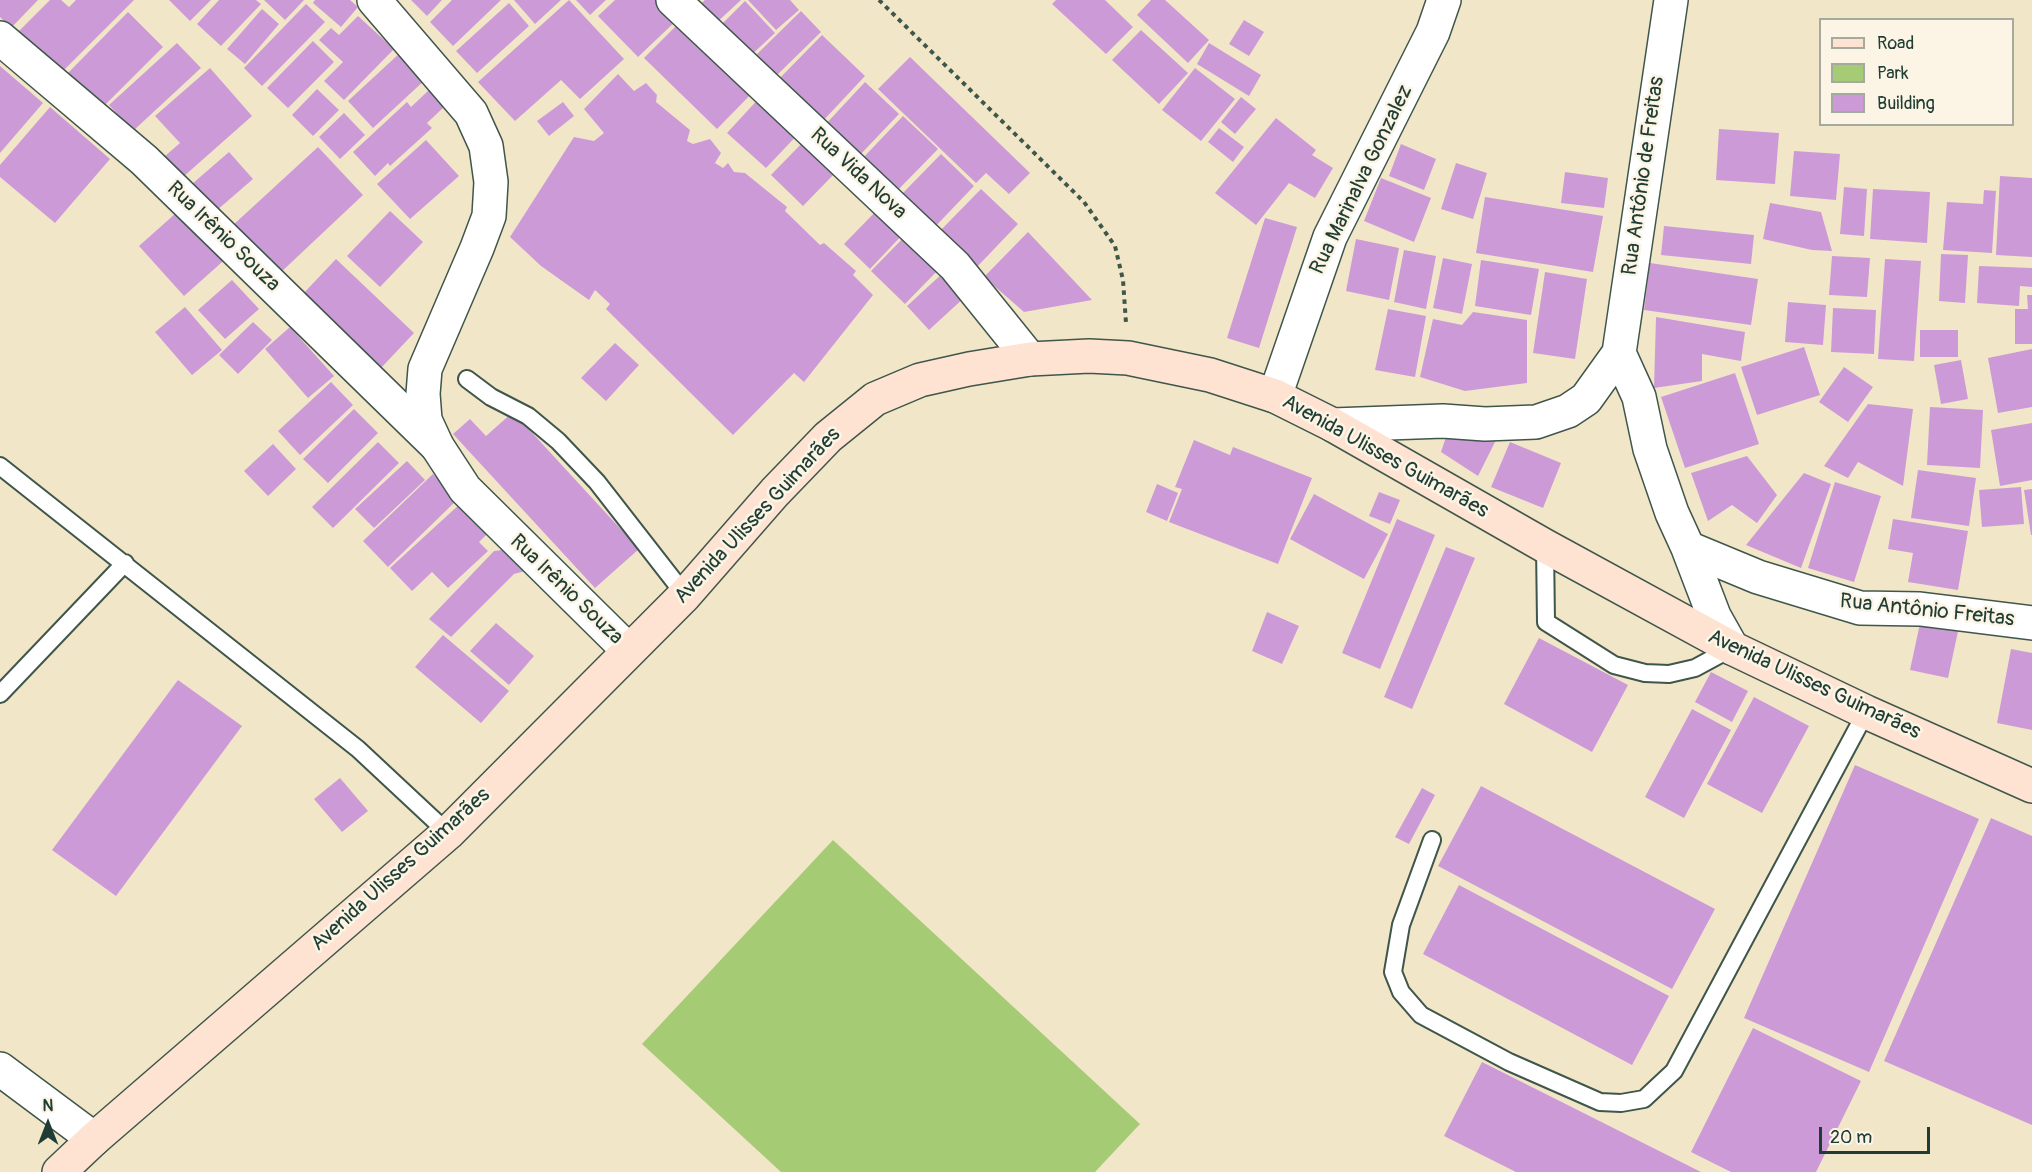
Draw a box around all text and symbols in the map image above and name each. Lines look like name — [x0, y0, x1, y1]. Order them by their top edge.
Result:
legend — [1819, 18, 2014, 126]
text: Road — [1877, 32, 1914, 55]
text: Park — [1877, 62, 1909, 85]
street label: Rua Antônio de Freitas — [1618, 75, 1670, 277]
street label: Rua Marinalva Gonzalez — [1305, 81, 1419, 279]
text: Building — [1877, 92, 1935, 115]
street label: Rua Vida Nova — [805, 123, 911, 225]
street label: Rua Irênio Souza — [161, 177, 285, 297]
street label: Avenida Ulisses Guimarães — [1277, 390, 1493, 524]
street label: Avenida Ulisses Guimarães — [670, 423, 846, 609]
street label: Rua Irênio Souza — [504, 530, 628, 650]
street label: Rua Antônio Freitas — [1839, 589, 2015, 633]
street label: Avenida Ulisses Guimarães — [1704, 625, 1924, 745]
street label: Avenida Ulisses Guimarães — [306, 783, 496, 957]
north arrow — [18, 1094, 78, 1154]
text: N — [43, 1096, 53, 1116]
scale bar — [1822, 1115, 1933, 1153]
text: 20 m — [1830, 1126, 1872, 1149]

